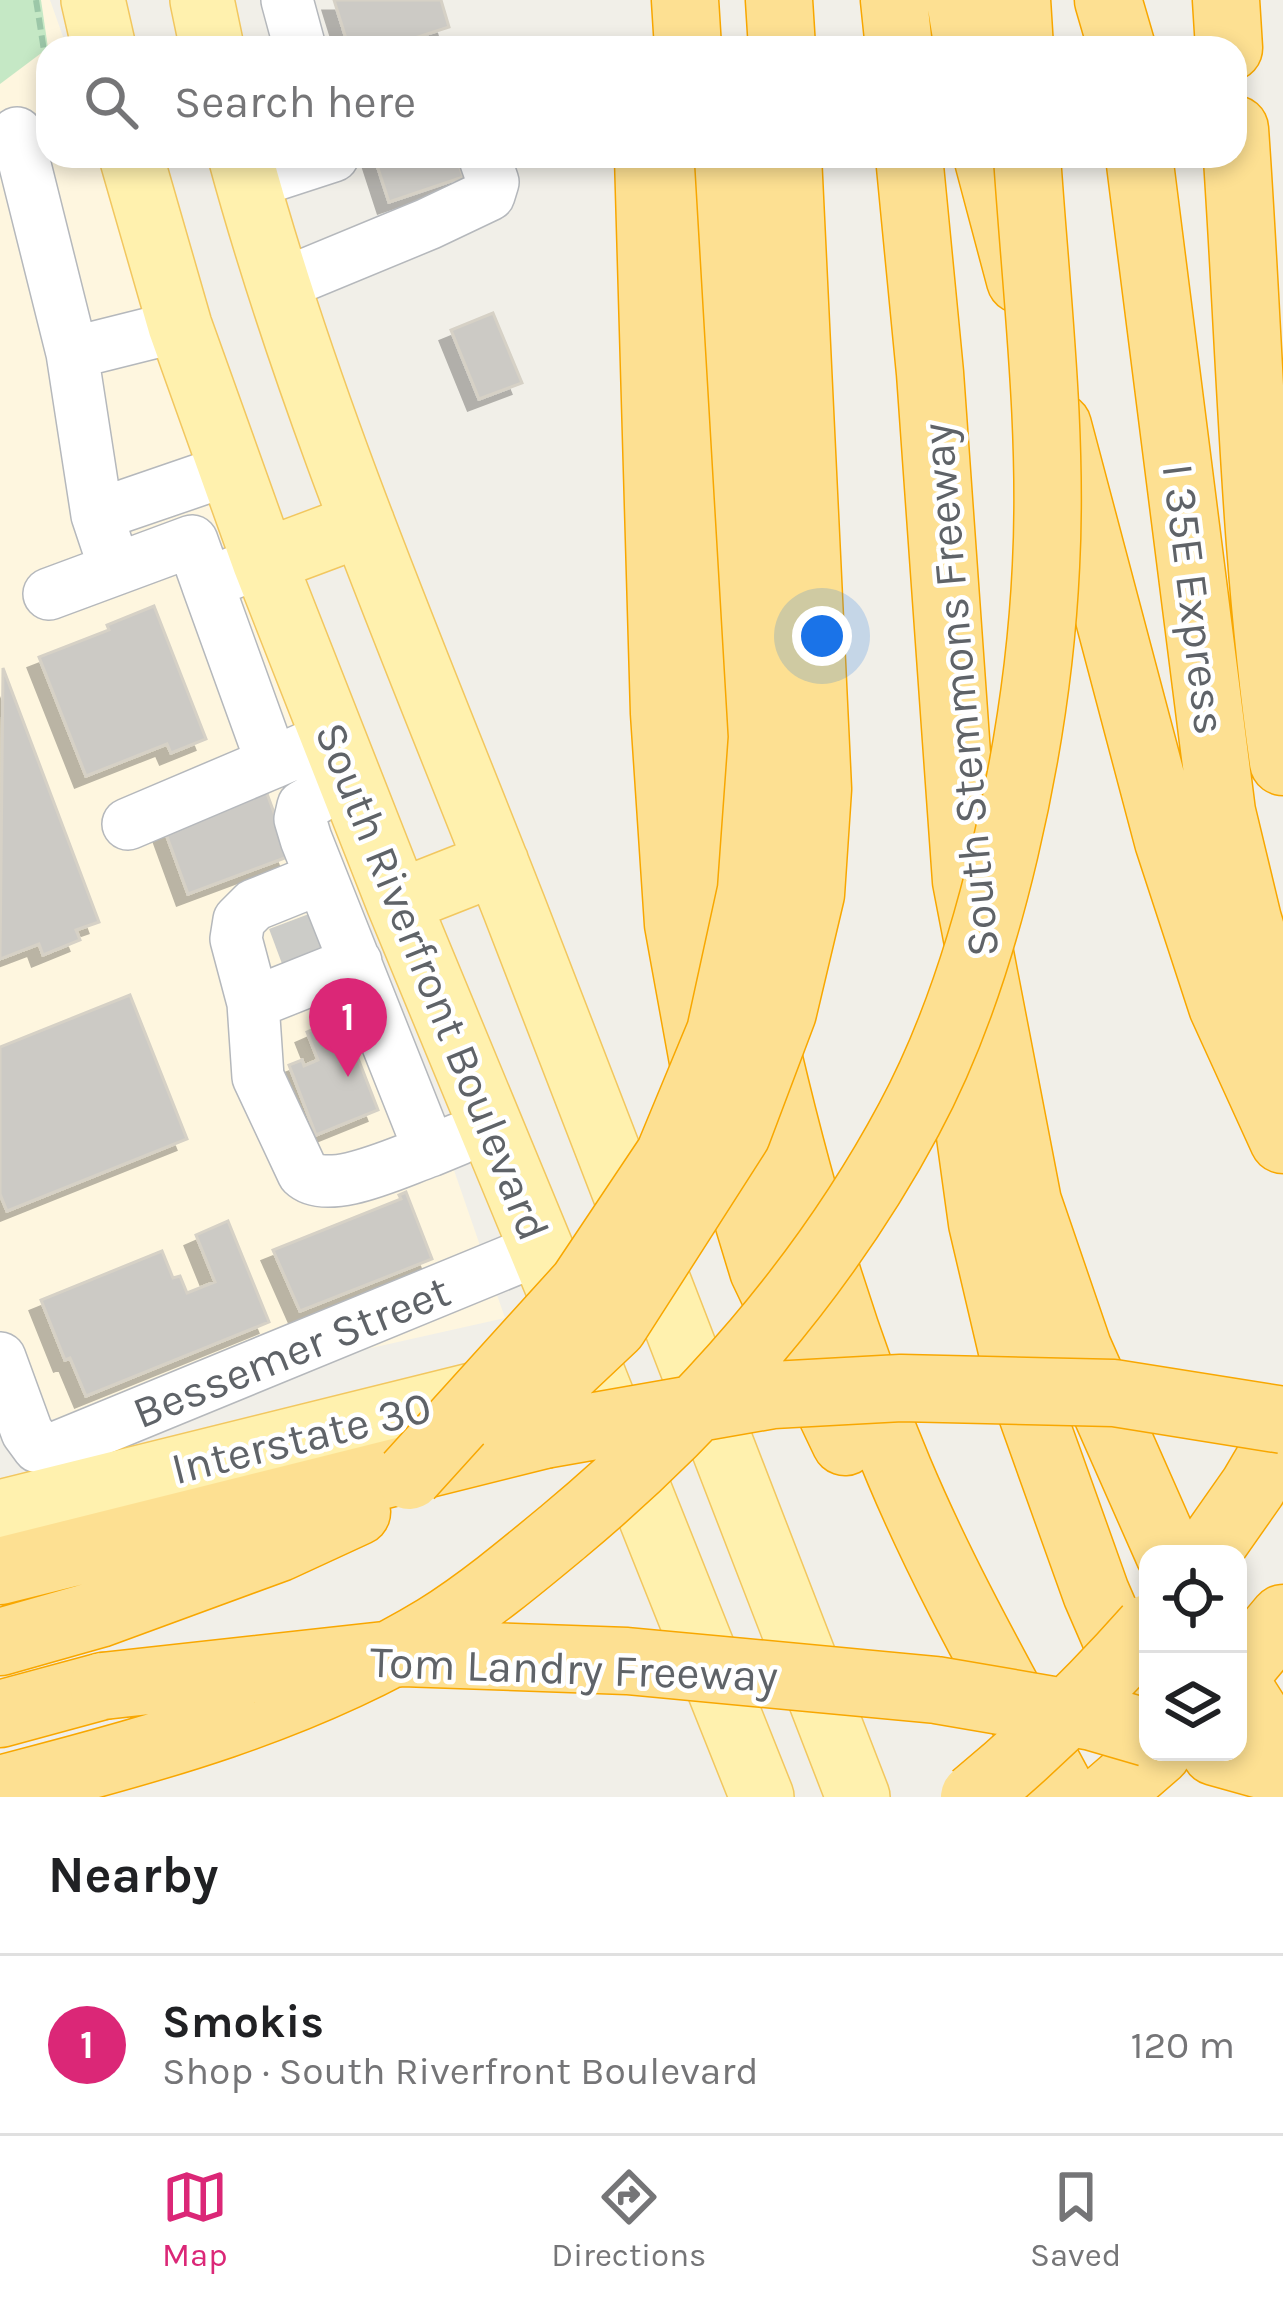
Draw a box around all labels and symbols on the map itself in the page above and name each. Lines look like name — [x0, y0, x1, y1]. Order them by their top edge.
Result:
street label: South Stemmons Freeway — [911, 421, 1010, 959]
street label: I 35E Express — [1152, 461, 1236, 738]
your location — [792, 606, 852, 666]
street label: South Riverfront Boulevard — [304, 715, 560, 1248]
pin: 1 — [309, 978, 387, 1077]
street label: Bessemer Street — [125, 1265, 457, 1439]
street label: Interstate 30 — [166, 1381, 436, 1495]
street label: Tom Landry Freeway — [369, 1636, 779, 1703]

